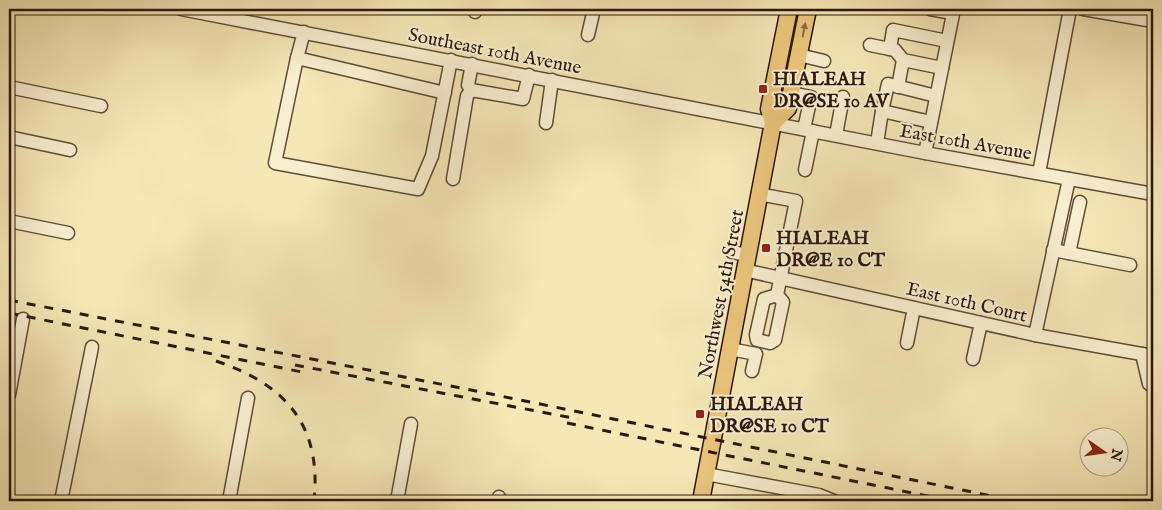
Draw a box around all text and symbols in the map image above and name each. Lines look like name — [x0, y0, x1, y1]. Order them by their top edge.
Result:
one-way arrow — [800, 21, 808, 37]
street label: Southeast 10th Avenue — [406, 23, 583, 81]
place label: HIALEAH DR@SE 10 AV — [773, 68, 890, 114]
marker: HIALEAH DR@SE 10 AV — [757, 83, 769, 95]
street label: East 10th Avenue — [898, 120, 1034, 166]
street label: Northwest 54th Street — [694, 207, 750, 381]
place label: HIALEAH DR@E 10 CT — [776, 227, 886, 273]
marker: HIALEAH DR@E 10 CT — [760, 242, 772, 254]
street label: East 10th Court — [904, 277, 1030, 329]
place label: HIALEAH DR@SE 10 CT — [710, 393, 830, 439]
marker: HIALEAH DR@SE 10 CT — [694, 408, 706, 420]
north arrow — [1080, 428, 1130, 478]
text: N — [1106, 446, 1126, 463]

